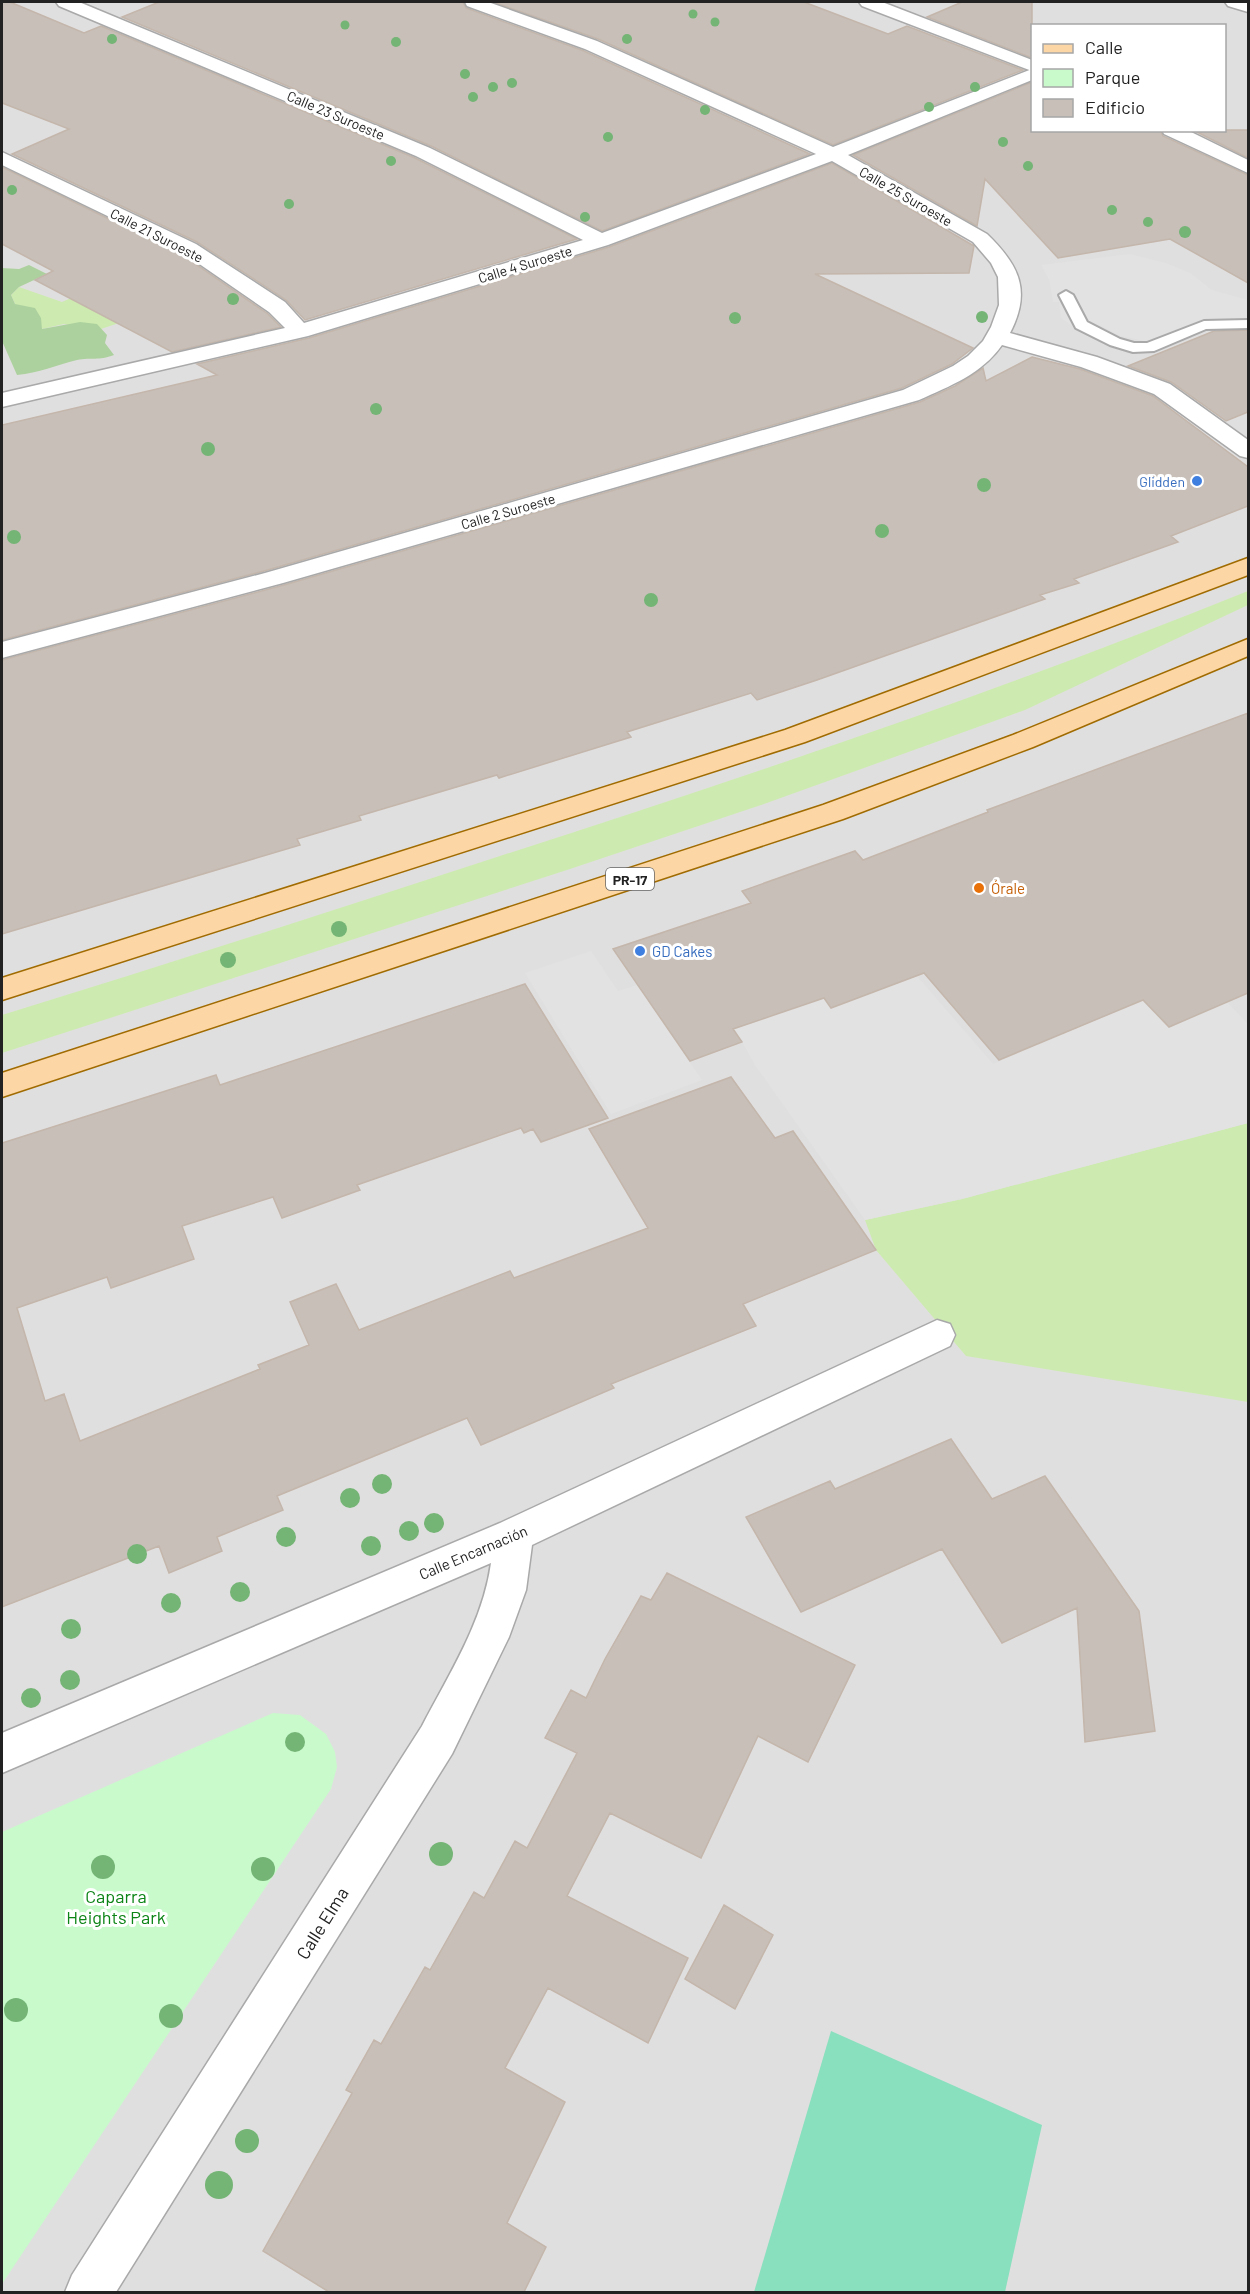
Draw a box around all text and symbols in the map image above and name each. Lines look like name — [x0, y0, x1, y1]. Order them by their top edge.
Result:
legend — [1031, 24, 1226, 132]
text: Calle — [1085, 36, 1123, 58]
text: Parque — [1085, 66, 1140, 88]
street label: Calle 23 Suroeste — [285, 87, 387, 143]
text: Edificio — [1085, 96, 1145, 118]
street label: Calle 25 Suroeste — [857, 163, 955, 229]
street label: Calle 21 Suroeste — [108, 204, 206, 266]
street label: Calle 4 Suroeste — [476, 242, 574, 286]
place label: Glidden — [1139, 473, 1185, 490]
marker: Glidden — [1190, 474, 1204, 488]
street label: Calle 2 Suroeste — [459, 489, 557, 533]
road number: PR-17 — [606, 868, 654, 890]
place label: Órale — [991, 879, 1025, 897]
marker: Órale — [972, 881, 986, 895]
place label: GD Cakes — [652, 942, 712, 960]
marker: GD Cakes — [633, 944, 647, 958]
street label: Calle Encarnación — [416, 1521, 530, 1583]
street label: Calle Elma — [291, 1883, 353, 1963]
park label: Caparra Heights Park — [66, 1885, 166, 1928]

